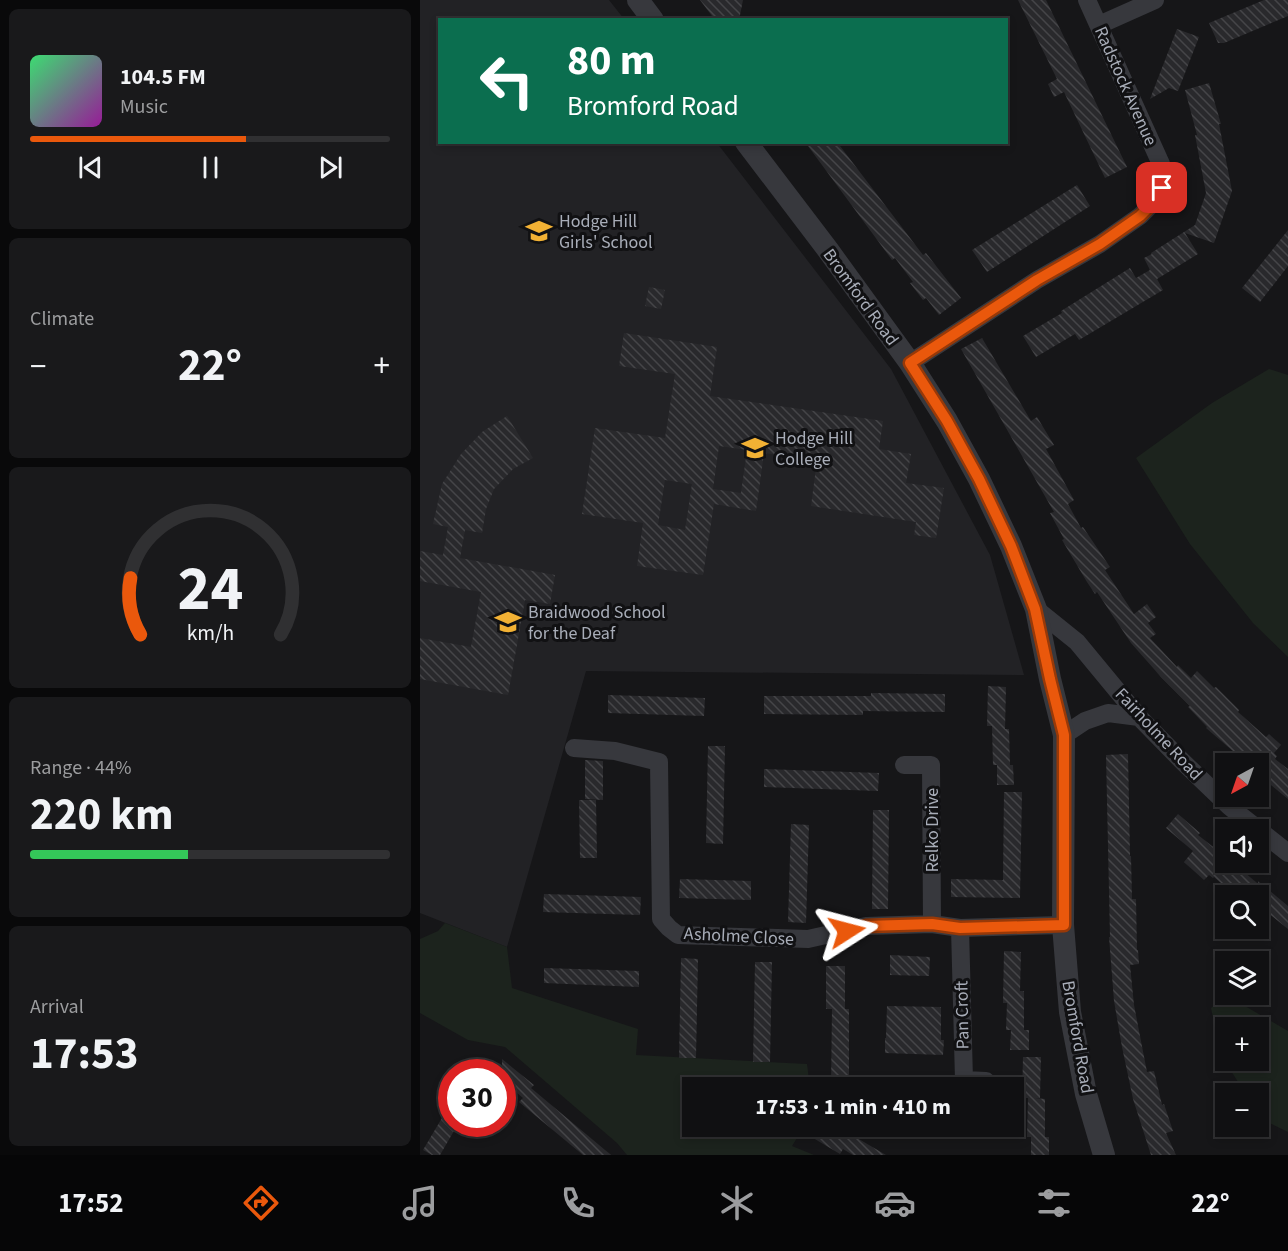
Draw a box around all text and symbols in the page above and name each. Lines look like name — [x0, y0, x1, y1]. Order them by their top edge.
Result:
street label: Radstock Avenue — [1088, 23, 1163, 150]
text: 80 m — [567, 31, 656, 91]
icon: left — [468, 42, 546, 120]
text: 104.5 FM — [120, 61, 206, 93]
text: Bromford Road — [567, 87, 739, 126]
text: Music — [120, 93, 168, 121]
icon: previous — [74, 151, 107, 184]
icon: pause — [194, 151, 227, 184]
icon: next — [314, 151, 347, 184]
pin — [1136, 162, 1187, 213]
icon: arrive — [1145, 171, 1178, 204]
place label: Hodge Hill Girls' School — [559, 209, 653, 255]
school or university icon: Hodge Hill Girls' School — [524, 216, 554, 246]
street label: Bromford Road — [817, 244, 904, 351]
text: Climate — [30, 305, 94, 333]
text: 22° — [178, 334, 242, 398]
text: − — [30, 343, 46, 390]
text: + — [374, 343, 390, 390]
place label: Hodge Hill College — [775, 426, 853, 472]
school or university icon: Hodge Hill College — [740, 433, 770, 463]
text: 24 — [177, 545, 243, 634]
place label: Braidwood School for the Deaf — [528, 600, 666, 646]
school or university icon: Braidwood School for the Deaf — [493, 607, 523, 637]
text: km/h — [186, 618, 234, 649]
street label: Fairholme Road — [1109, 683, 1208, 786]
north arrow — [1215, 753, 1269, 807]
map controls — [1215, 753, 1269, 1137]
text: Range · 44% — [30, 754, 131, 782]
text: 220 km — [30, 783, 174, 847]
street label: Relko Drive — [920, 788, 945, 872]
button: sound — [1215, 819, 1269, 873]
button: search — [1215, 885, 1269, 939]
position arrow — [815, 899, 879, 963]
street label: Asholme Close — [683, 921, 795, 952]
button: layers — [1215, 951, 1269, 1005]
street label: Bromford Road — [1055, 979, 1100, 1096]
street label: Pan Croft — [949, 980, 976, 1050]
text: Arrival — [30, 993, 84, 1021]
button: + — [1215, 1017, 1269, 1071]
text: 17:53 — [30, 1022, 139, 1086]
speed limit sign: 30 — [438, 1059, 516, 1137]
button: − — [1215, 1083, 1269, 1137]
text: 17:53 · 1 min · 410 m — [755, 1091, 951, 1123]
icon: directions — [240, 1182, 282, 1224]
icon: music — [399, 1182, 441, 1224]
icon: phone — [557, 1182, 599, 1224]
icon: climate — [716, 1182, 758, 1224]
icon: car — [874, 1182, 916, 1224]
icon: filters — [1033, 1182, 1075, 1224]
text: 17:52 — [58, 1184, 123, 1223]
text: 22° — [1191, 1184, 1230, 1223]

